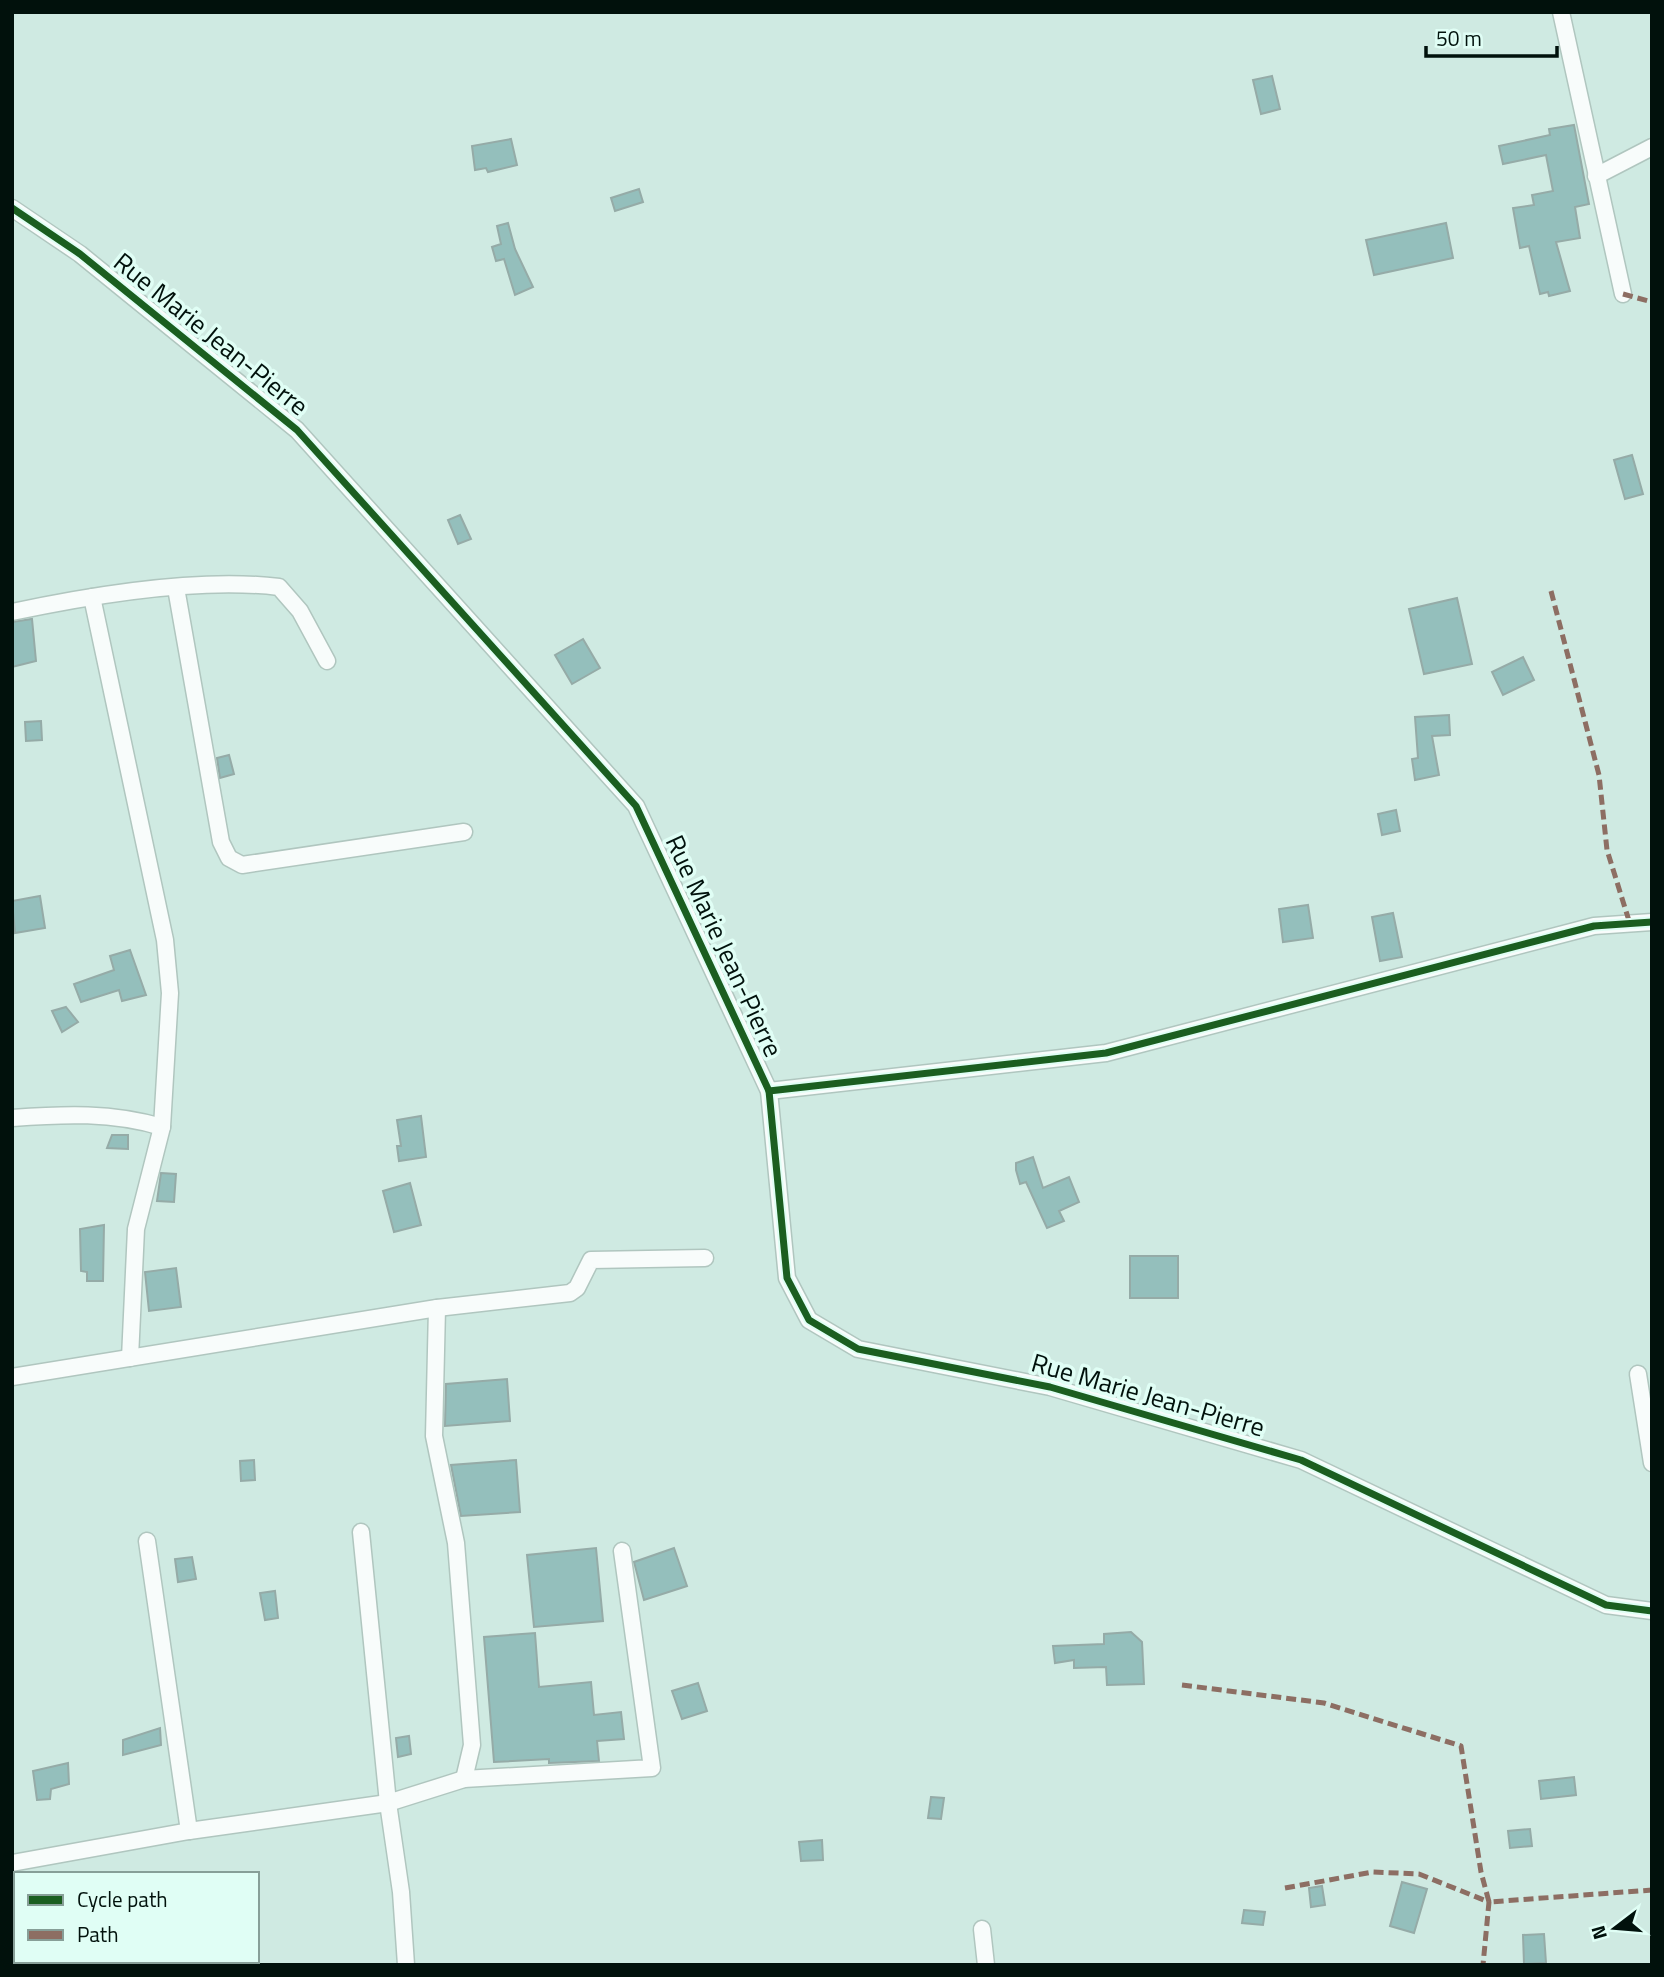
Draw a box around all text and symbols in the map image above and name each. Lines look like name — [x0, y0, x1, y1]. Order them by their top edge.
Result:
scale bar — [1426, 14, 1557, 58]
text: 50 m — [1436, 22, 1482, 54]
street label: Rue Marie Jean-Pierre — [105, 243, 317, 425]
street label: Rue Marie Jean-Pierre — [656, 828, 793, 1063]
street label: Rue Marie Jean-Pierre — [1027, 1343, 1269, 1446]
legend — [14, 1872, 259, 1963]
text: Cycle path — [77, 1883, 168, 1915]
north arrow — [1580, 1893, 1650, 1963]
text: Path — [77, 1918, 119, 1950]
text: N — [1582, 1922, 1614, 1943]

